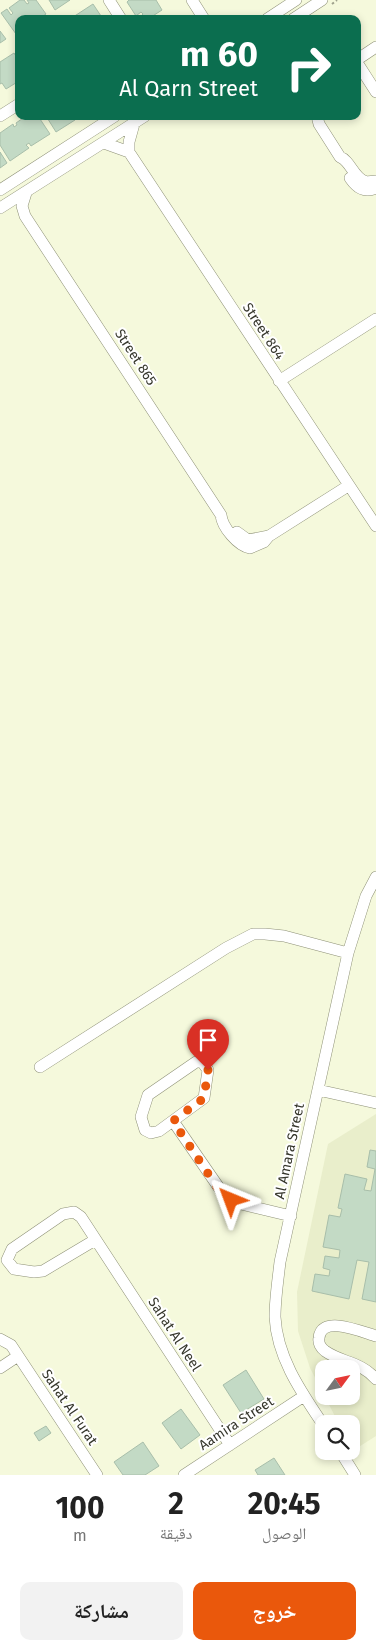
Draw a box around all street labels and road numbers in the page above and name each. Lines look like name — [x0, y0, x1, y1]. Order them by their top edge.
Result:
street label: Street 864 — [239, 300, 289, 363]
street label: Street 865 — [111, 326, 160, 389]
street label: Al Amara Street — [271, 1101, 308, 1201]
street label: Sahat Al Neel — [144, 1294, 205, 1374]
street label: Sahat Al Furat — [38, 1366, 102, 1449]
street label: Aamira Street — [196, 1392, 278, 1454]

